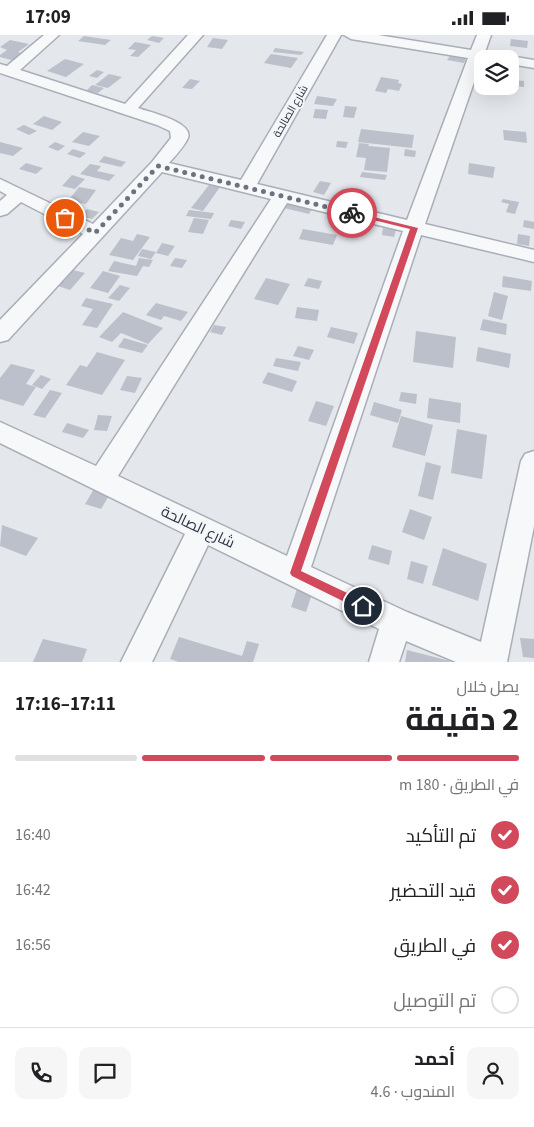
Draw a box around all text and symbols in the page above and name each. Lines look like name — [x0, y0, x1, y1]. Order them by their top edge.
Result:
text: 17:09 — [25, 4, 71, 31]
map controls — [474, 50, 519, 95]
button: layers — [474, 50, 519, 95]
street label: شارع الصالحة — [269, 82, 311, 140]
courier — [327, 188, 377, 238]
pin — [44, 197, 86, 239]
icon: bike — [338, 199, 366, 227]
icon: bag — [51, 204, 79, 232]
street label: شارع الصالحة — [157, 501, 238, 554]
pin — [342, 585, 384, 627]
icon: home — [349, 592, 377, 620]
text: يصل خلال — [456, 676, 519, 698]
text: 17:11–17:16 — [15, 691, 116, 718]
text: 2 دقيقة — [405, 697, 519, 743]
text: في الطريق · 180 m — [399, 774, 519, 796]
icon: check — [491, 821, 519, 849]
text: تم التأكيد — [405, 823, 476, 850]
text: 16:40 — [15, 824, 51, 846]
icon: check — [491, 876, 519, 904]
text: قيد التحضير — [390, 878, 476, 905]
text: 16:42 — [15, 879, 51, 901]
icon: check — [491, 931, 519, 959]
text: في الطريق — [394, 933, 476, 960]
text: 16:56 — [15, 934, 51, 956]
text: تم التوصيل — [393, 988, 476, 1015]
text: أحمد — [414, 1046, 455, 1073]
button: phone — [15, 1047, 67, 1099]
button: chat — [79, 1047, 131, 1099]
button: person — [467, 1047, 519, 1099]
text: المندوب · 4.6 — [371, 1081, 455, 1103]

